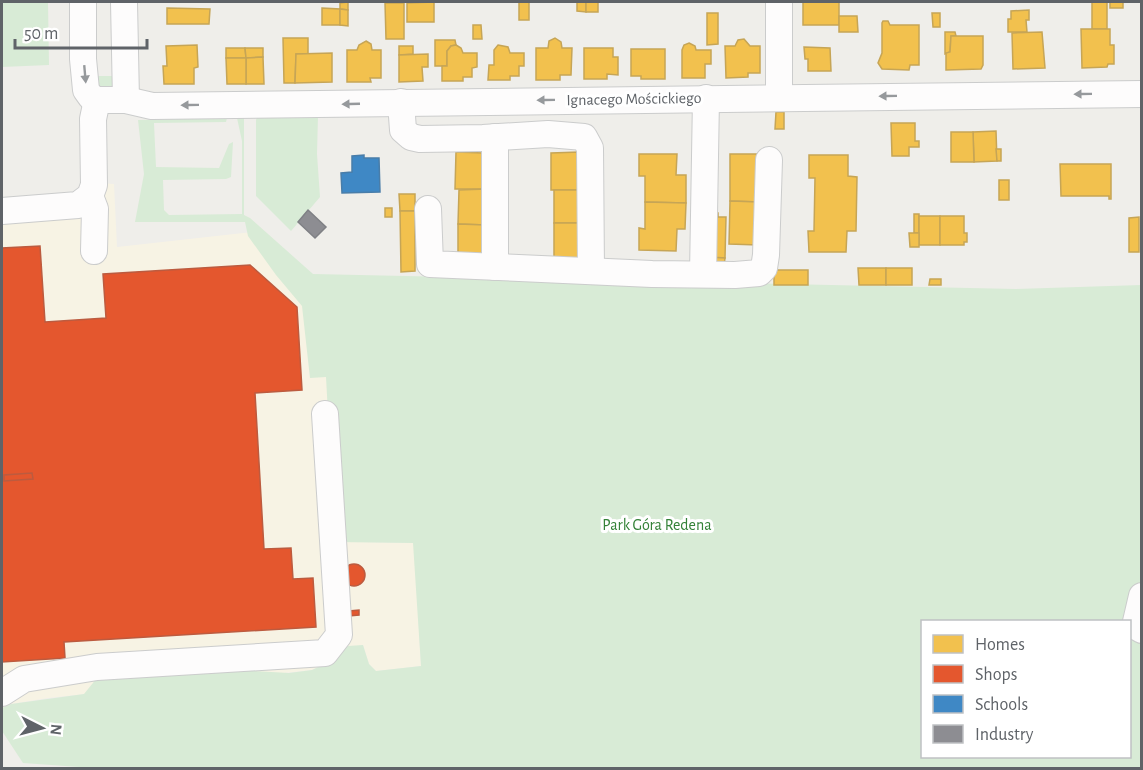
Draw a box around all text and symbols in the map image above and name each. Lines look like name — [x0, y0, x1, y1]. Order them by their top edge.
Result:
scale bar — [15, 12, 147, 50]
text: 50 m — [24, 25, 58, 43]
one-way arrow — [80, 65, 90, 84]
one-way arrow — [1074, 89, 1093, 99]
street label: Ignacego Mościckiego — [566, 90, 702, 108]
one-way arrow — [879, 91, 898, 101]
one-way arrow — [537, 95, 556, 105]
one-way arrow — [342, 99, 361, 109]
one-way arrow — [180, 101, 199, 110]
park label: Park Góra Redena — [602, 517, 712, 533]
legend — [921, 620, 1131, 758]
text: Homes — [975, 636, 1025, 654]
text: Shops — [975, 666, 1017, 684]
text: Schools — [975, 696, 1028, 714]
north arrow — [12, 698, 72, 758]
text: N — [47, 723, 64, 736]
text: Industry — [975, 726, 1034, 744]

